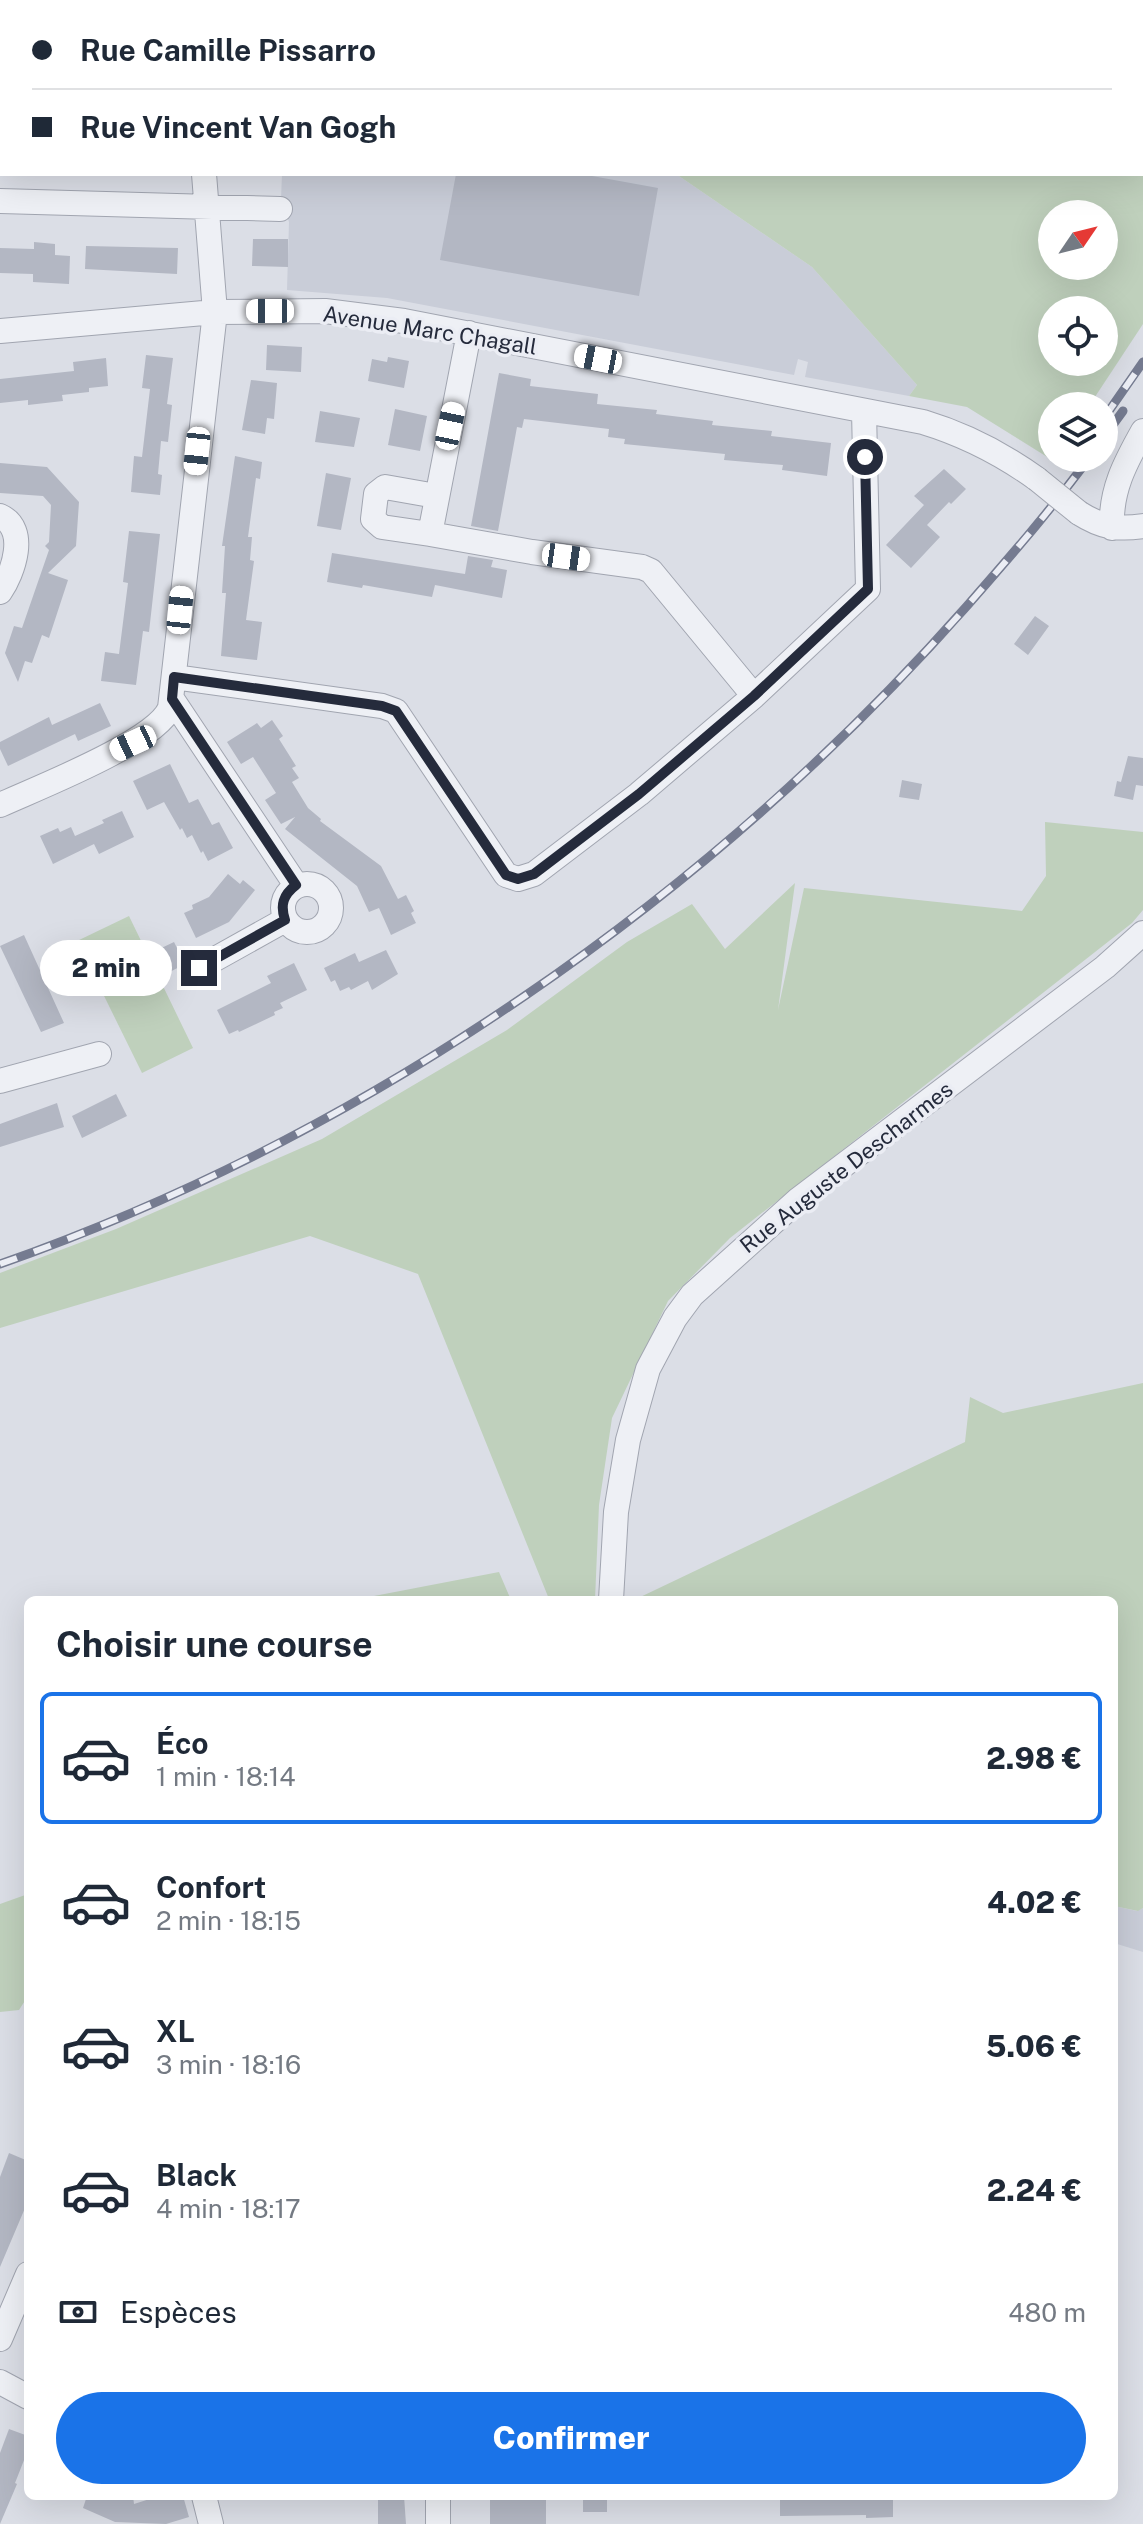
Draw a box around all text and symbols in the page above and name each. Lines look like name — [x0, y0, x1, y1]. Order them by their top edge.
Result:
text: Rue Camille Pissarro — [80, 32, 376, 68]
text: Rue Vincent Van Gogh — [80, 109, 396, 145]
north arrow — [1038, 200, 1118, 280]
map controls — [1038, 200, 1118, 472]
button: locate — [1038, 296, 1118, 376]
car — [246, 299, 294, 323]
street label: Avenue Marc Chagall — [321, 300, 539, 360]
car — [572, 343, 624, 375]
button: layers — [1038, 392, 1118, 472]
car — [433, 400, 467, 452]
car — [183, 426, 211, 476]
route start — [847, 439, 883, 475]
car — [541, 542, 591, 572]
car — [166, 585, 194, 635]
car — [106, 722, 160, 764]
callout: 2 min — [39, 940, 171, 996]
route end — [181, 950, 217, 986]
text: 2 min — [71, 952, 141, 983]
street label: Rue Auguste Descharmes — [734, 1076, 958, 1258]
text: Choisir une course — [56, 1623, 373, 1665]
icon: car — [60, 1722, 132, 1794]
text: Éco — [156, 1725, 209, 1761]
text: 2.98 € — [986, 1740, 1082, 1776]
text: 1 min · 18:14 — [156, 1761, 296, 1792]
icon: car — [60, 1866, 132, 1938]
text: Confort — [156, 1869, 266, 1905]
text: 4.02 € — [987, 1884, 1082, 1920]
text: 2 min · 18:15 — [156, 1905, 301, 1936]
icon: car — [60, 2010, 132, 2082]
text: XL — [156, 2013, 195, 2049]
text: 5.06 € — [986, 2028, 1082, 2064]
text: 3 min · 18:16 — [156, 2049, 301, 2080]
icon: car — [60, 2154, 132, 2226]
text: Black — [156, 2157, 237, 2193]
text: 2.24 € — [987, 2172, 1082, 2208]
text: 4 min · 18:17 — [156, 2193, 301, 2224]
icon: cash — [56, 2290, 100, 2334]
text: Espèces — [120, 2294, 237, 2330]
text: 480 m — [1008, 2297, 1086, 2328]
button: Confirmer — [56, 2392, 1086, 2484]

